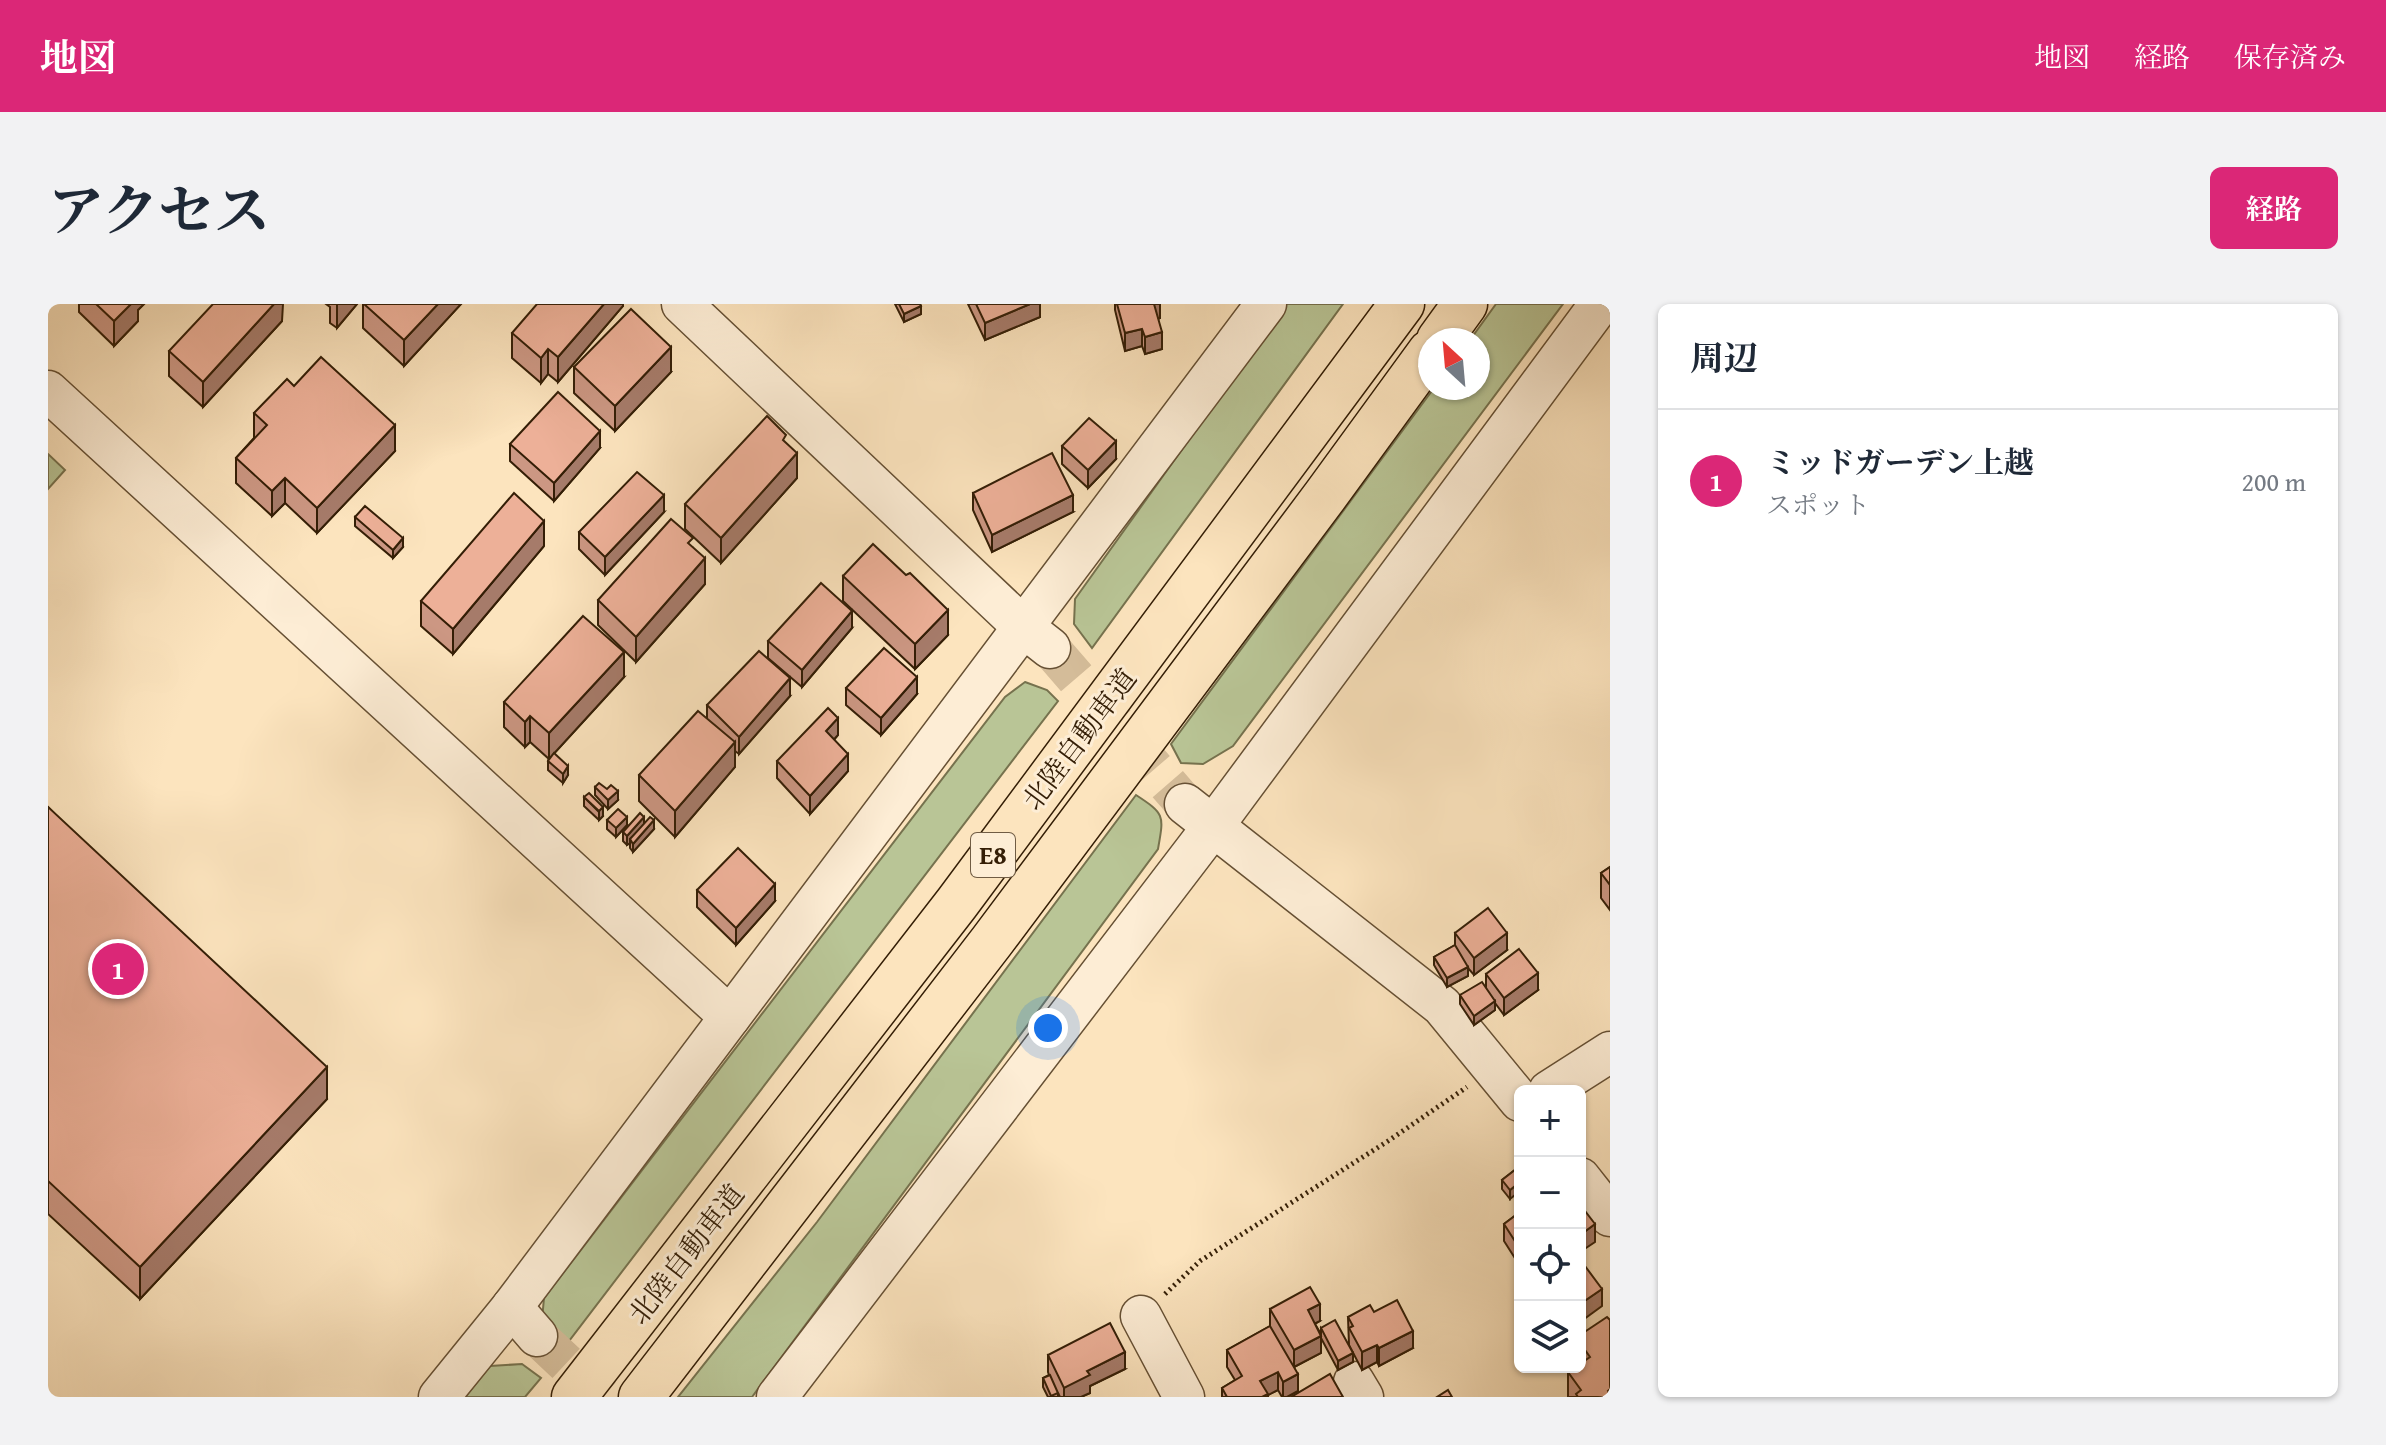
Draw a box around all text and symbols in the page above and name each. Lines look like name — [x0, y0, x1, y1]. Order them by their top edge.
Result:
text: 地図 — [40, 29, 116, 85]
text: 地図 — [2034, 36, 2090, 77]
text: 経路 — [2134, 36, 2190, 77]
text: 保存済み — [2234, 36, 2346, 77]
button: 経路 — [2210, 167, 2338, 249]
text: アクセス — [48, 168, 270, 251]
north arrow — [1418, 328, 1490, 400]
text: 周辺 — [1690, 333, 1758, 382]
text: ミッドガーデン上越 — [1766, 440, 2034, 484]
text: 1 — [1709, 462, 1723, 501]
text: 200 m — [2241, 462, 2306, 501]
text: スポット — [1766, 485, 1870, 524]
street label: 北陸自動車道 — [1012, 659, 1146, 818]
road number: E8 — [971, 833, 1015, 877]
pin: 1 — [92, 939, 144, 999]
your location — [1028, 1008, 1068, 1048]
map controls — [1514, 1085, 1586, 1373]
button: + — [1514, 1085, 1586, 1157]
button: − — [1514, 1157, 1586, 1229]
street label: 北陸自動車道 — [618, 1175, 753, 1333]
button: locate — [1514, 1229, 1586, 1301]
button: layers — [1514, 1301, 1586, 1373]

